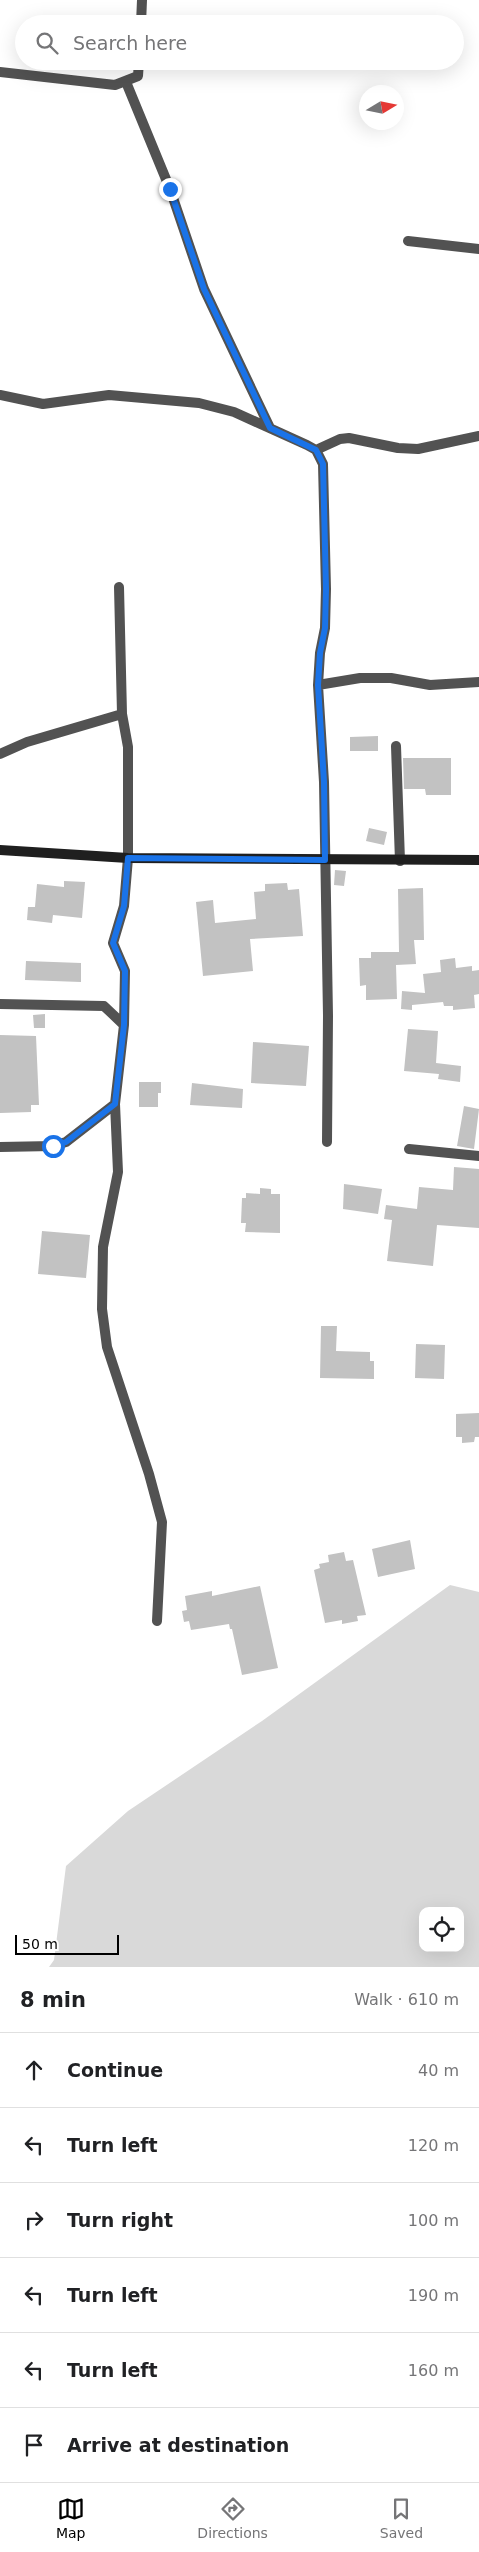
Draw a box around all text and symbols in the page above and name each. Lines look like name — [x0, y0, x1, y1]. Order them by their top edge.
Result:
search box — [15, 15, 464, 70]
icon: search — [33, 29, 61, 57]
text: Search here — [73, 32, 187, 54]
north arrow — [359, 85, 404, 130]
route end — [159, 178, 182, 201]
route start — [42, 1135, 65, 1158]
map controls — [419, 1907, 464, 1952]
button: locate — [419, 1907, 464, 1952]
scale bar — [15, 1932, 119, 1955]
text: 50 m — [22, 1936, 58, 1952]
text: 8 min — [20, 1988, 86, 2012]
text: Walk · 610 m — [354, 1990, 459, 2009]
icon: ahead — [20, 2056, 48, 2084]
text: Continue — [67, 2059, 163, 2081]
text: 40 m — [418, 2061, 459, 2080]
icon: left — [20, 2131, 48, 2159]
text: Turn left — [67, 2134, 158, 2156]
text: 120 m — [408, 2136, 459, 2155]
icon: right — [20, 2206, 48, 2234]
text: Turn right — [67, 2209, 173, 2231]
text: 100 m — [408, 2211, 459, 2230]
icon: left — [20, 2281, 48, 2309]
text: Turn left — [67, 2284, 158, 2306]
text: 190 m — [408, 2286, 459, 2305]
icon: left — [20, 2356, 48, 2384]
text: Turn left — [67, 2359, 158, 2381]
text: 160 m — [408, 2361, 459, 2380]
icon: arrive — [20, 2431, 48, 2459]
text: Arrive at destination — [67, 2434, 289, 2456]
tab: Map — [56, 2495, 85, 2541]
tab: Directions — [197, 2495, 268, 2541]
tab: Saved — [380, 2495, 423, 2541]

